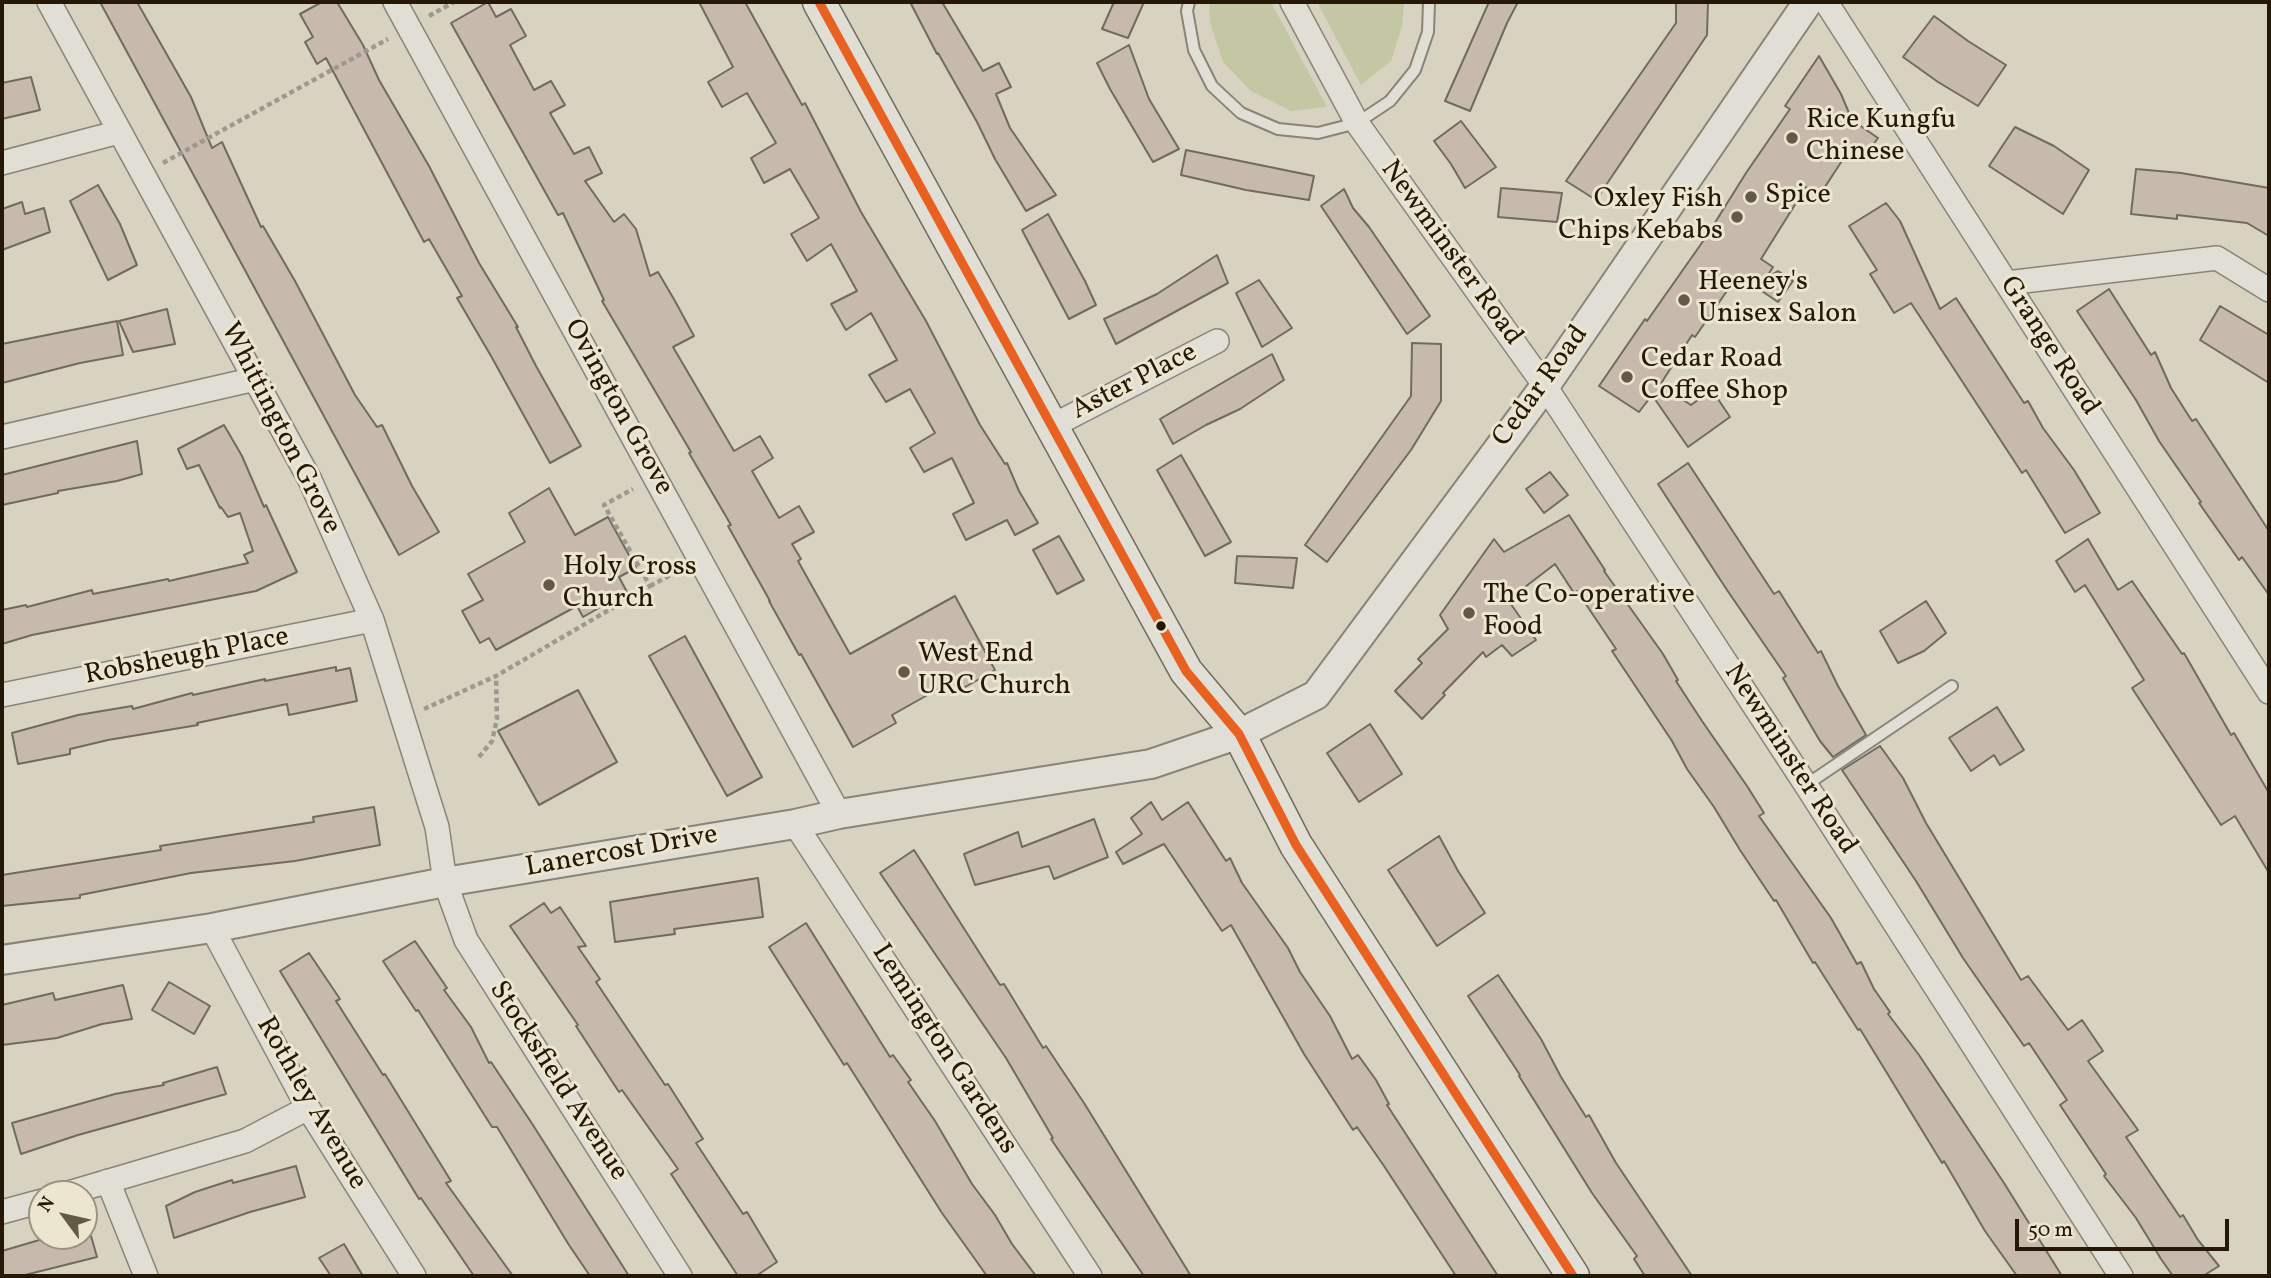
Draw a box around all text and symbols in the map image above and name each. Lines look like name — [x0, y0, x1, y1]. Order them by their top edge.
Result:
place label: Rice Kungfu Chinese — [1806, 105, 1956, 171]
marker: Rice Kungfu Chinese — [1784, 130, 1800, 146]
street label: Newminster Road — [1372, 155, 1528, 353]
place label: Spice — [1765, 180, 1831, 214]
place label: Oxley Fish Chips Kebabs — [1558, 184, 1723, 250]
marker: Spice — [1743, 189, 1759, 205]
marker: Oxley Fish Chips Kebabs — [1729, 209, 1745, 225]
place label: Heeney's Unisex Salon — [1698, 267, 1857, 333]
street label: Grange Road — [1991, 271, 2105, 423]
marker: Heeney's Unisex Salon — [1676, 292, 1692, 308]
street label: Ovington Grove — [555, 314, 679, 502]
street label: Whittington Grove — [211, 318, 347, 540]
street label: Cedar Road — [1487, 320, 1597, 454]
street label: Aster Place — [1067, 337, 1203, 429]
place label: Cedar Road Coffee Shop — [1641, 344, 1788, 410]
marker: Cedar Road Coffee Shop — [1619, 369, 1635, 385]
place label: Holy Cross Church — [563, 552, 697, 618]
marker: Holy Cross Church — [541, 577, 557, 593]
place label: The Co-operative Food — [1483, 580, 1695, 646]
marker: The Co-operative Food — [1461, 605, 1477, 621]
unlabelled marker — [1154, 619, 1168, 633]
street label: Robsheugh Place — [82, 622, 292, 694]
place label: West End URC Church — [918, 639, 1071, 705]
street label: Newminster Road — [1715, 658, 1863, 862]
marker: West End URC Church — [896, 664, 912, 680]
street label: Lanercost Drive — [523, 820, 721, 886]
street label: Lemington Gardens — [863, 939, 1023, 1161]
street label: Stocksfield Avenue — [480, 976, 634, 1188]
street label: Rothley Avenue — [247, 1012, 373, 1196]
north arrow — [28, 1180, 98, 1250]
text: N — [32, 1192, 62, 1218]
scale bar — [2019, 1204, 2232, 1248]
text: 50 m — [2028, 1216, 2073, 1245]

